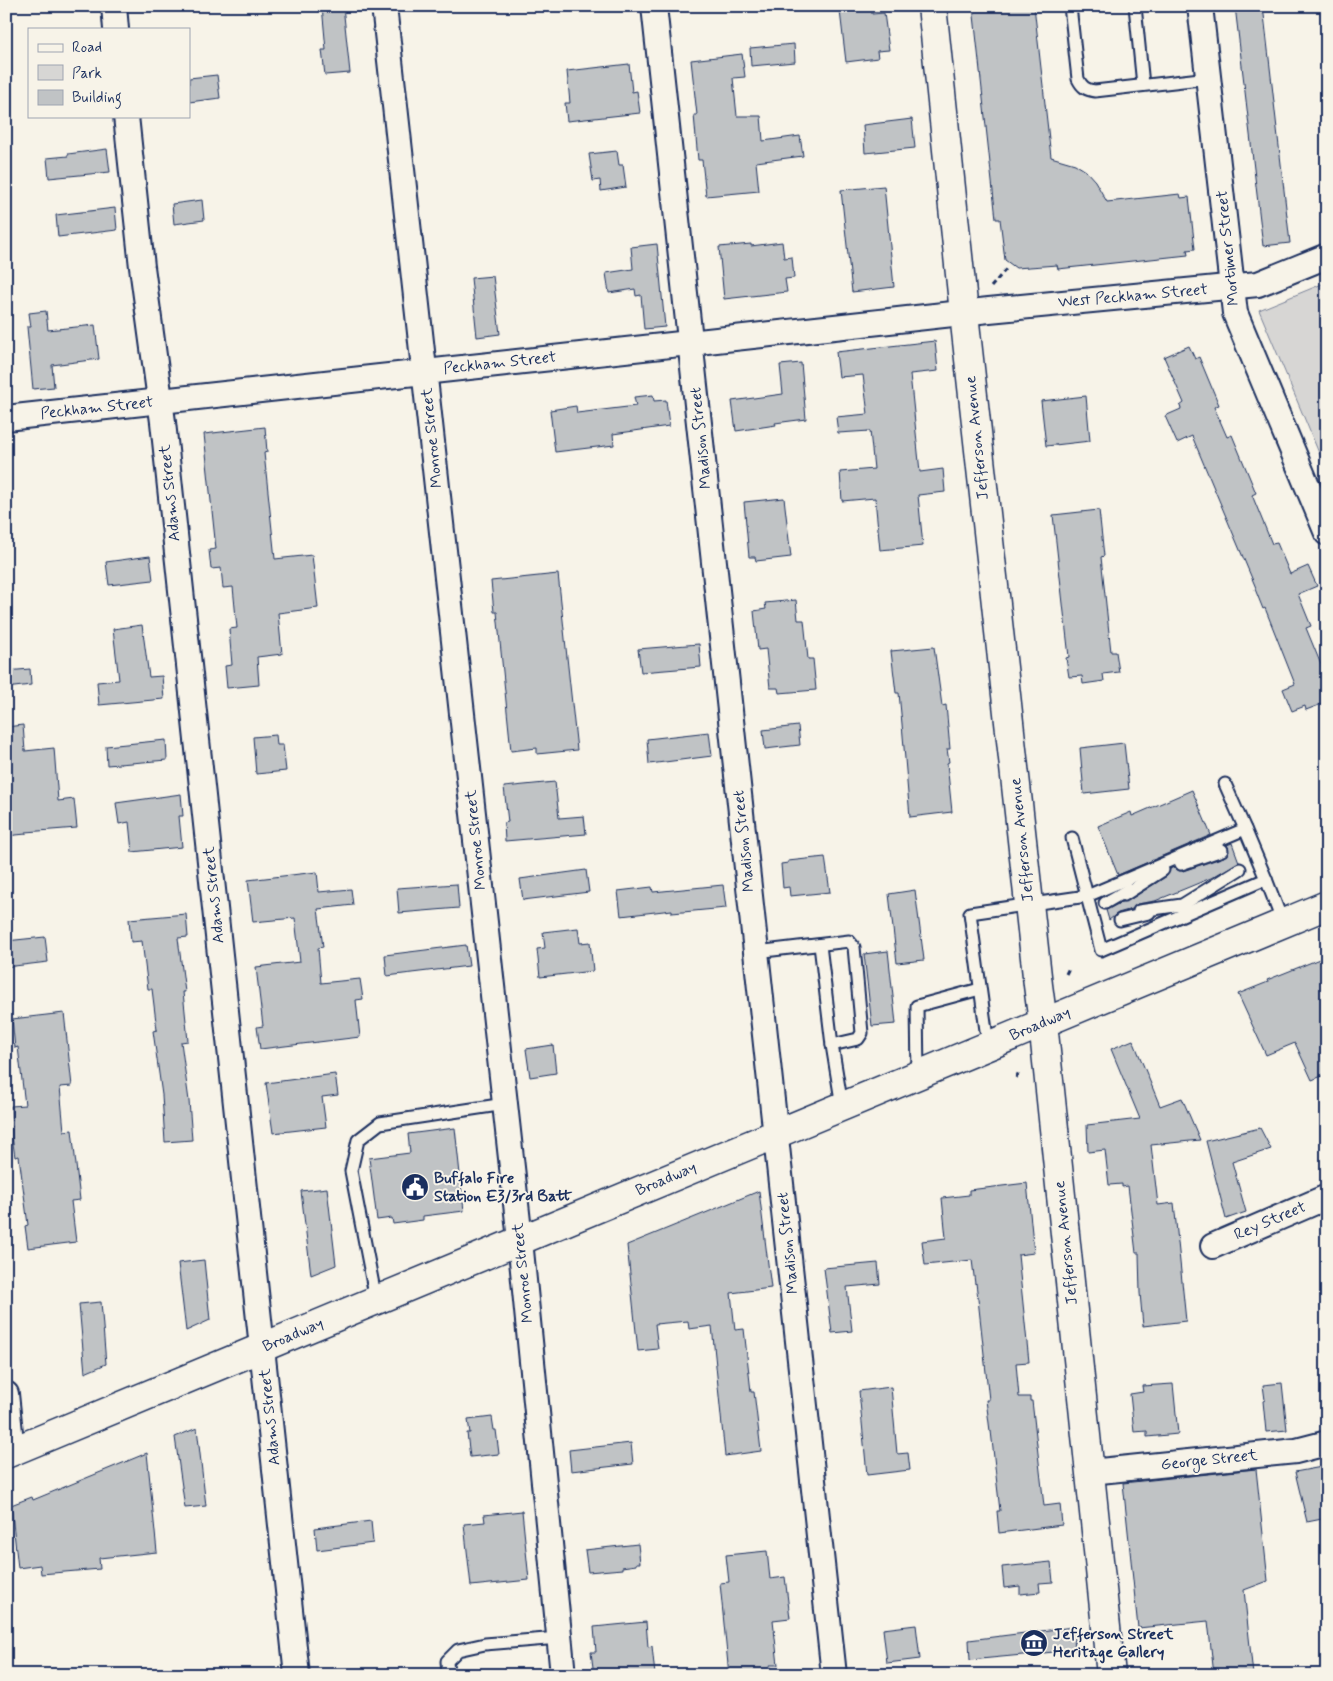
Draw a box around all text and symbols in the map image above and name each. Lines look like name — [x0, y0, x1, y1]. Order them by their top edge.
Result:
legend — [28, 28, 190, 118]
text: Road — [72, 38, 102, 58]
text: Park — [72, 64, 102, 84]
text: Building — [72, 88, 122, 109]
street label: Mortimer Street — [1211, 189, 1245, 307]
street label: West Peckham Street — [1057, 279, 1209, 313]
street label: Peckham Street — [443, 347, 558, 379]
street label: Jefferson Avenue — [960, 375, 994, 501]
street label: Monroe Street — [416, 386, 448, 489]
street label: Madison Street — [685, 386, 717, 490]
street label: Peckham Street — [40, 392, 155, 424]
street label: Adams Street — [154, 443, 186, 542]
street label: Jefferson Avenue — [1005, 777, 1039, 903]
street label: Monroe Street — [460, 788, 492, 891]
street label: Madison Street — [728, 789, 760, 893]
street label: Adams Street — [198, 845, 230, 944]
street label: Broadway — [1006, 1002, 1074, 1046]
street label: Broadway — [632, 1157, 700, 1201]
place label: Buffalo Fire Station E3/3rd Batt — [434, 1168, 573, 1207]
public building icon: Buffalo Fire Station E3/3rd Batt — [400, 1172, 430, 1202]
street label: Jefferson Avenue — [1049, 1180, 1083, 1306]
street label: Madison Street — [772, 1191, 804, 1295]
street label: Rey Street — [1231, 1196, 1310, 1246]
street label: Monroe Street — [507, 1221, 539, 1324]
street label: Broadway — [259, 1313, 327, 1357]
street label: Adams Street — [254, 1367, 286, 1466]
street label: George Street — [1160, 1444, 1259, 1477]
place label: Jefferson Street Heritage Gallery — [1053, 1624, 1174, 1664]
museum icon: Jefferson Street Heritage Gallery — [1019, 1628, 1049, 1658]

